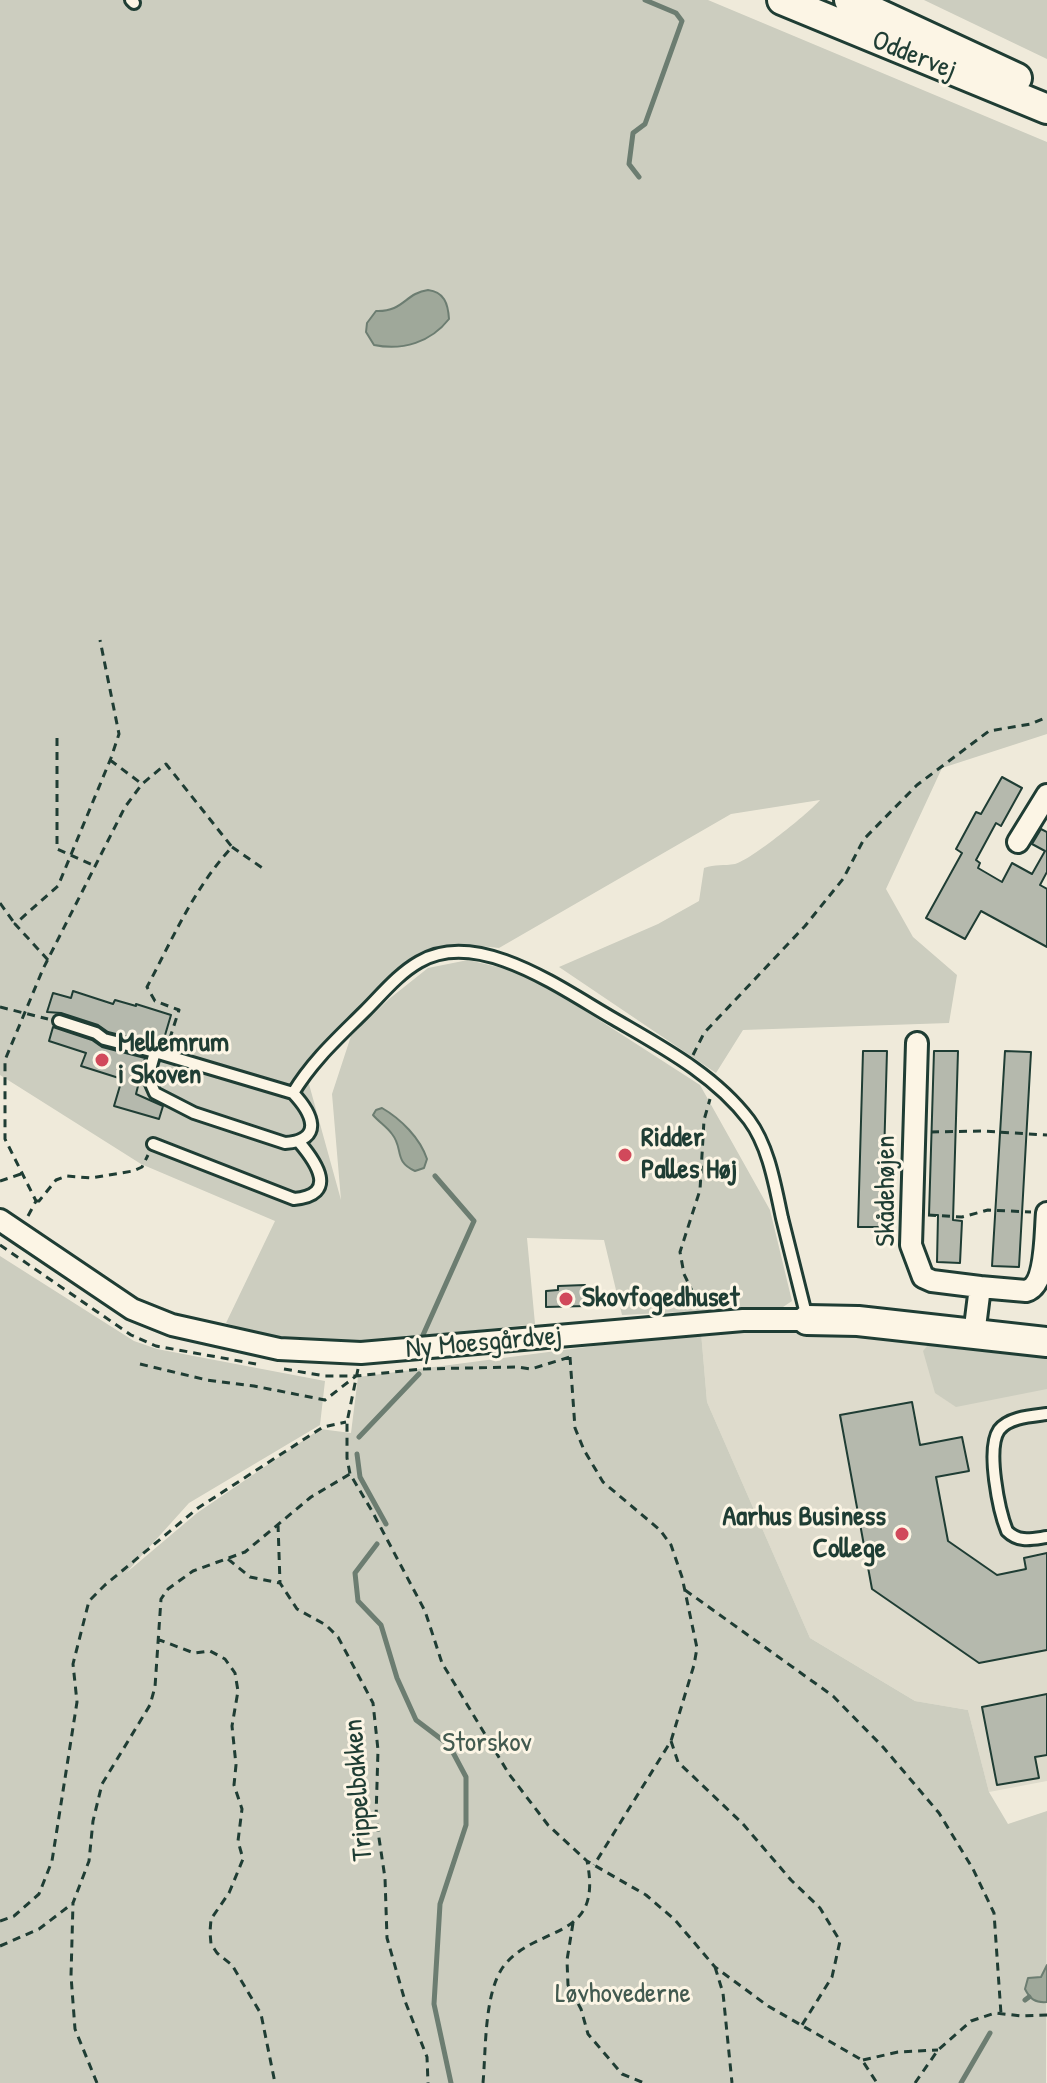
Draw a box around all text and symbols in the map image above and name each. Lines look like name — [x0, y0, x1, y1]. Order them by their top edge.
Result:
street label: Oddervej — [867, 24, 961, 88]
place label: Mellemrum i Skoven — [118, 1027, 229, 1093]
marker: Mellemrum i Skoven — [93, 1051, 111, 1069]
place label: Ridder Palles Høj — [641, 1122, 737, 1188]
street label: Skådehøjen — [870, 1135, 904, 1247]
marker: Ridder Palles Høj — [616, 1146, 634, 1164]
place label: Skovfogedhuset — [582, 1282, 739, 1316]
marker: Skovfogedhuset — [557, 1290, 575, 1308]
street label: Ny Moesgårdvej — [404, 1319, 564, 1367]
place label: Aarhus Business College — [723, 1501, 886, 1567]
marker: Aarhus Business College — [893, 1525, 911, 1543]
street label: Trippelbakken — [337, 1718, 381, 1862]
park label: Storskov — [442, 1727, 532, 1761]
park label: Løvhovederne — [555, 1978, 691, 2012]

